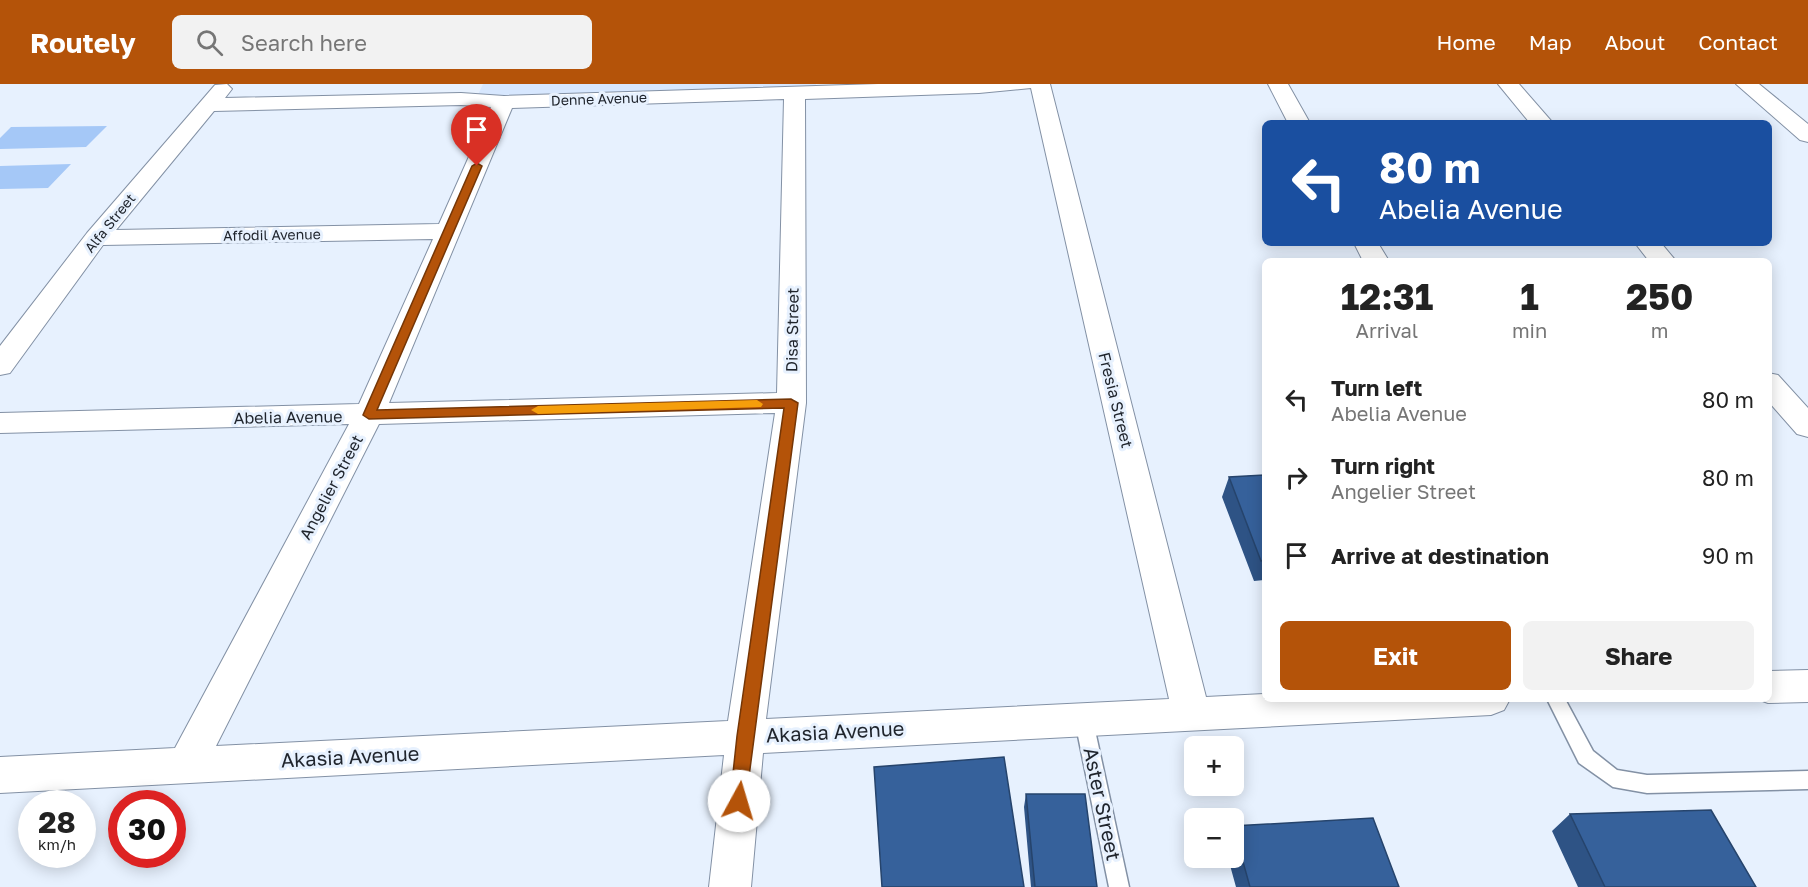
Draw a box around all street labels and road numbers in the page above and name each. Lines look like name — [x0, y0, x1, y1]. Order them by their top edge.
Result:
street label: Denne Avenue — [551, 88, 647, 109]
street label: Alfa Street — [81, 190, 139, 256]
street label: Affodil Avenue — [223, 225, 321, 244]
street label: Disa Street — [781, 288, 803, 372]
street label: Fresia Street — [1094, 350, 1138, 450]
street label: Abelia Avenue — [233, 406, 343, 428]
street label: Angelier Street — [295, 431, 367, 543]
street label: Akasia Avenue — [765, 715, 905, 747]
street label: Akasia Avenue — [280, 740, 420, 772]
street label: Aster Street — [1079, 745, 1127, 863]

